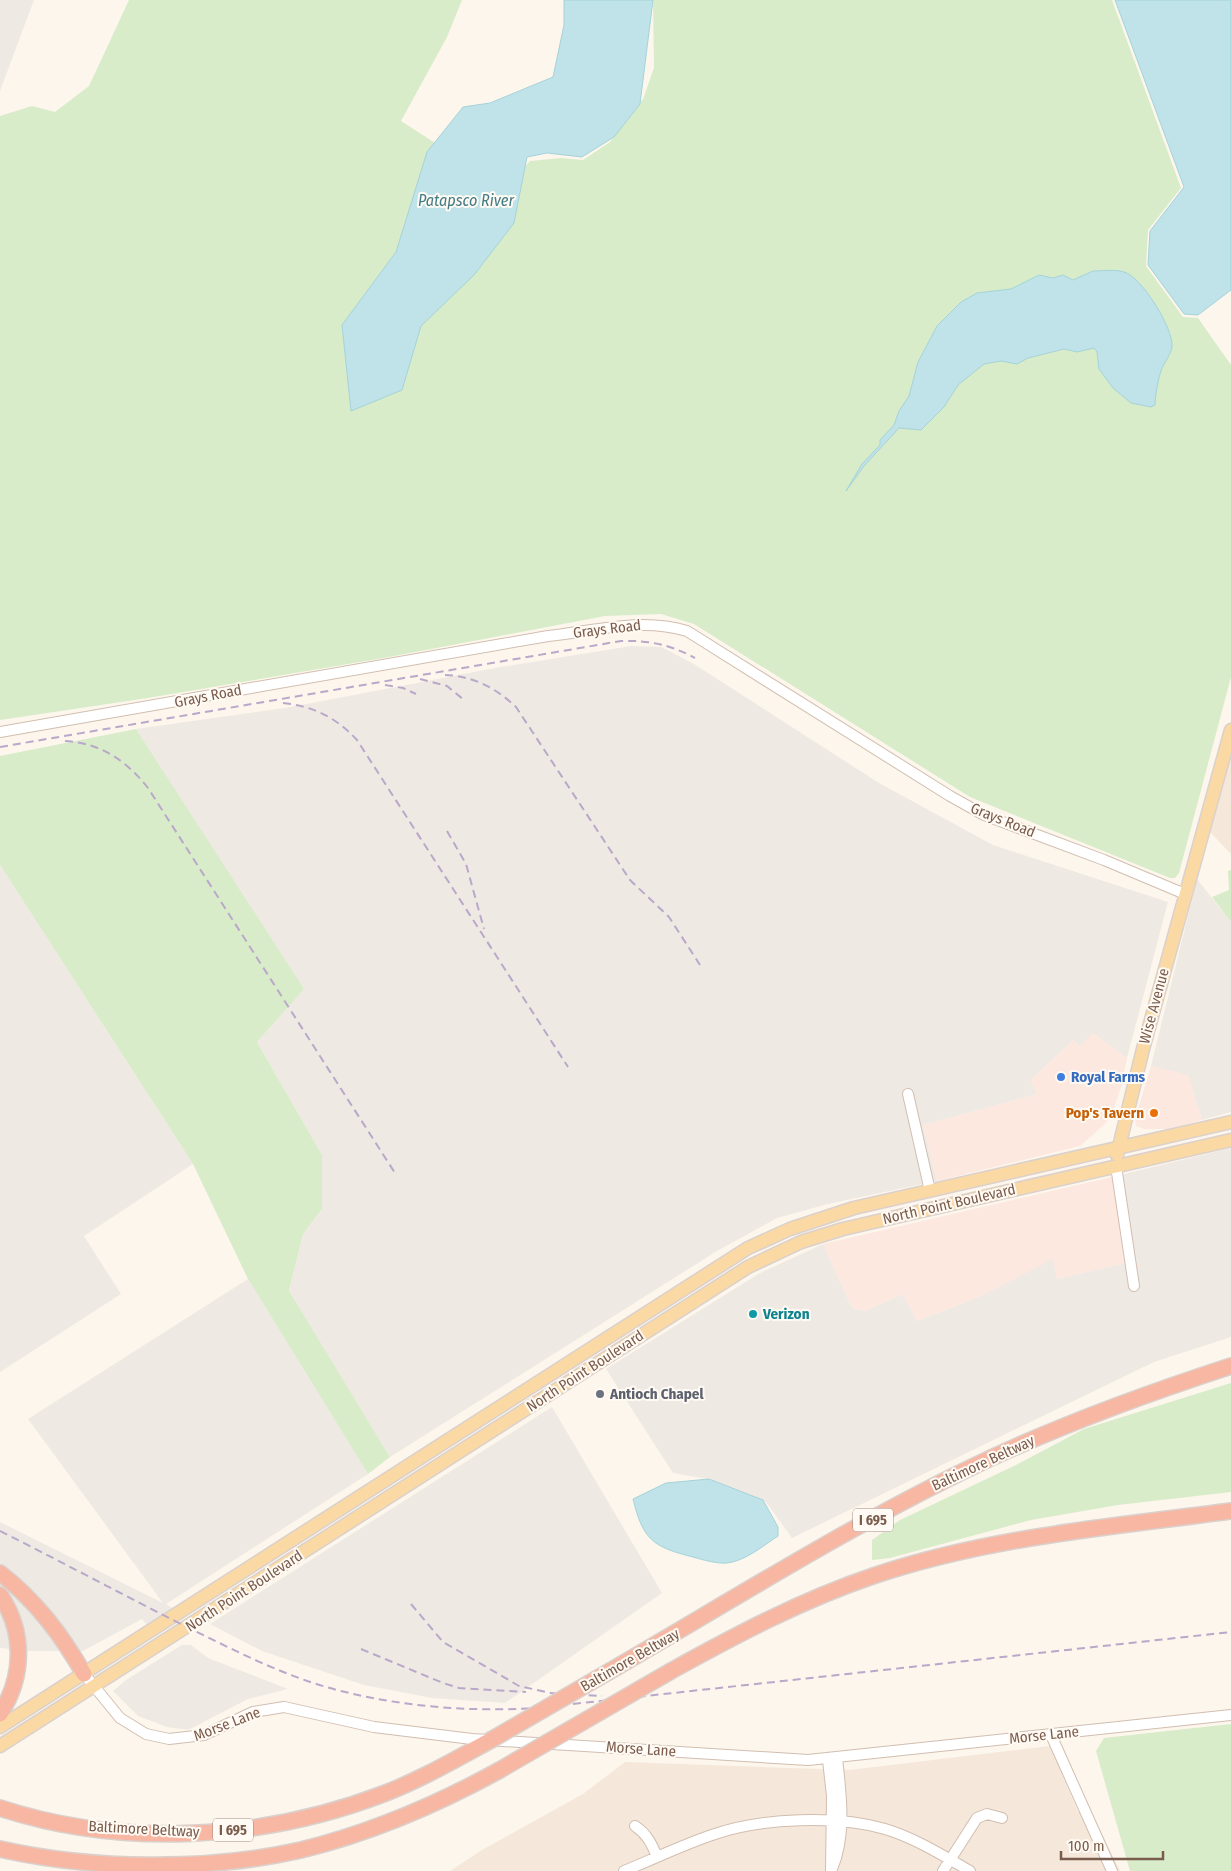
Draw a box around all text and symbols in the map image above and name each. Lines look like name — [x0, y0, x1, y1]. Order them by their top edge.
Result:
water label: Patapsco River — [418, 191, 514, 210]
street label: Grays Road — [572, 616, 642, 642]
street label: Grays Road — [173, 681, 243, 711]
street label: Grays Road — [968, 799, 1038, 841]
street label: Wise Avenue — [1135, 966, 1173, 1046]
place label: Royal Farms — [1071, 1068, 1146, 1086]
marker: Royal Farms — [1055, 1071, 1067, 1083]
place label: Pop's Tavern — [1066, 1104, 1144, 1122]
marker: Pop's Tavern — [1148, 1107, 1160, 1119]
street label: North Point Boulevard — [881, 1180, 1017, 1228]
place label: Verizon — [762, 1305, 810, 1323]
marker: Verizon — [747, 1308, 759, 1320]
street label: North Point Boulevard — [523, 1326, 647, 1416]
place label: Antioch Chapel — [609, 1385, 704, 1403]
marker: Antioch Chapel — [594, 1388, 606, 1400]
street label: Baltimore Beltway — [929, 1431, 1037, 1495]
road number: I 695 — [853, 1508, 893, 1532]
street label: North Point Boulevard — [182, 1546, 306, 1636]
street label: Baltimore Beltway — [577, 1624, 683, 1696]
street label: Morse Lane — [191, 1703, 263, 1745]
street label: Morse Lane — [1008, 1722, 1080, 1748]
street label: Morse Lane — [605, 1738, 677, 1760]
street label: Baltimore Beltway — [88, 1817, 200, 1841]
road number: I 695 — [213, 1818, 253, 1842]
scale bar — [1061, 1828, 1164, 1860]
text: 100 m — [1068, 1837, 1105, 1855]

